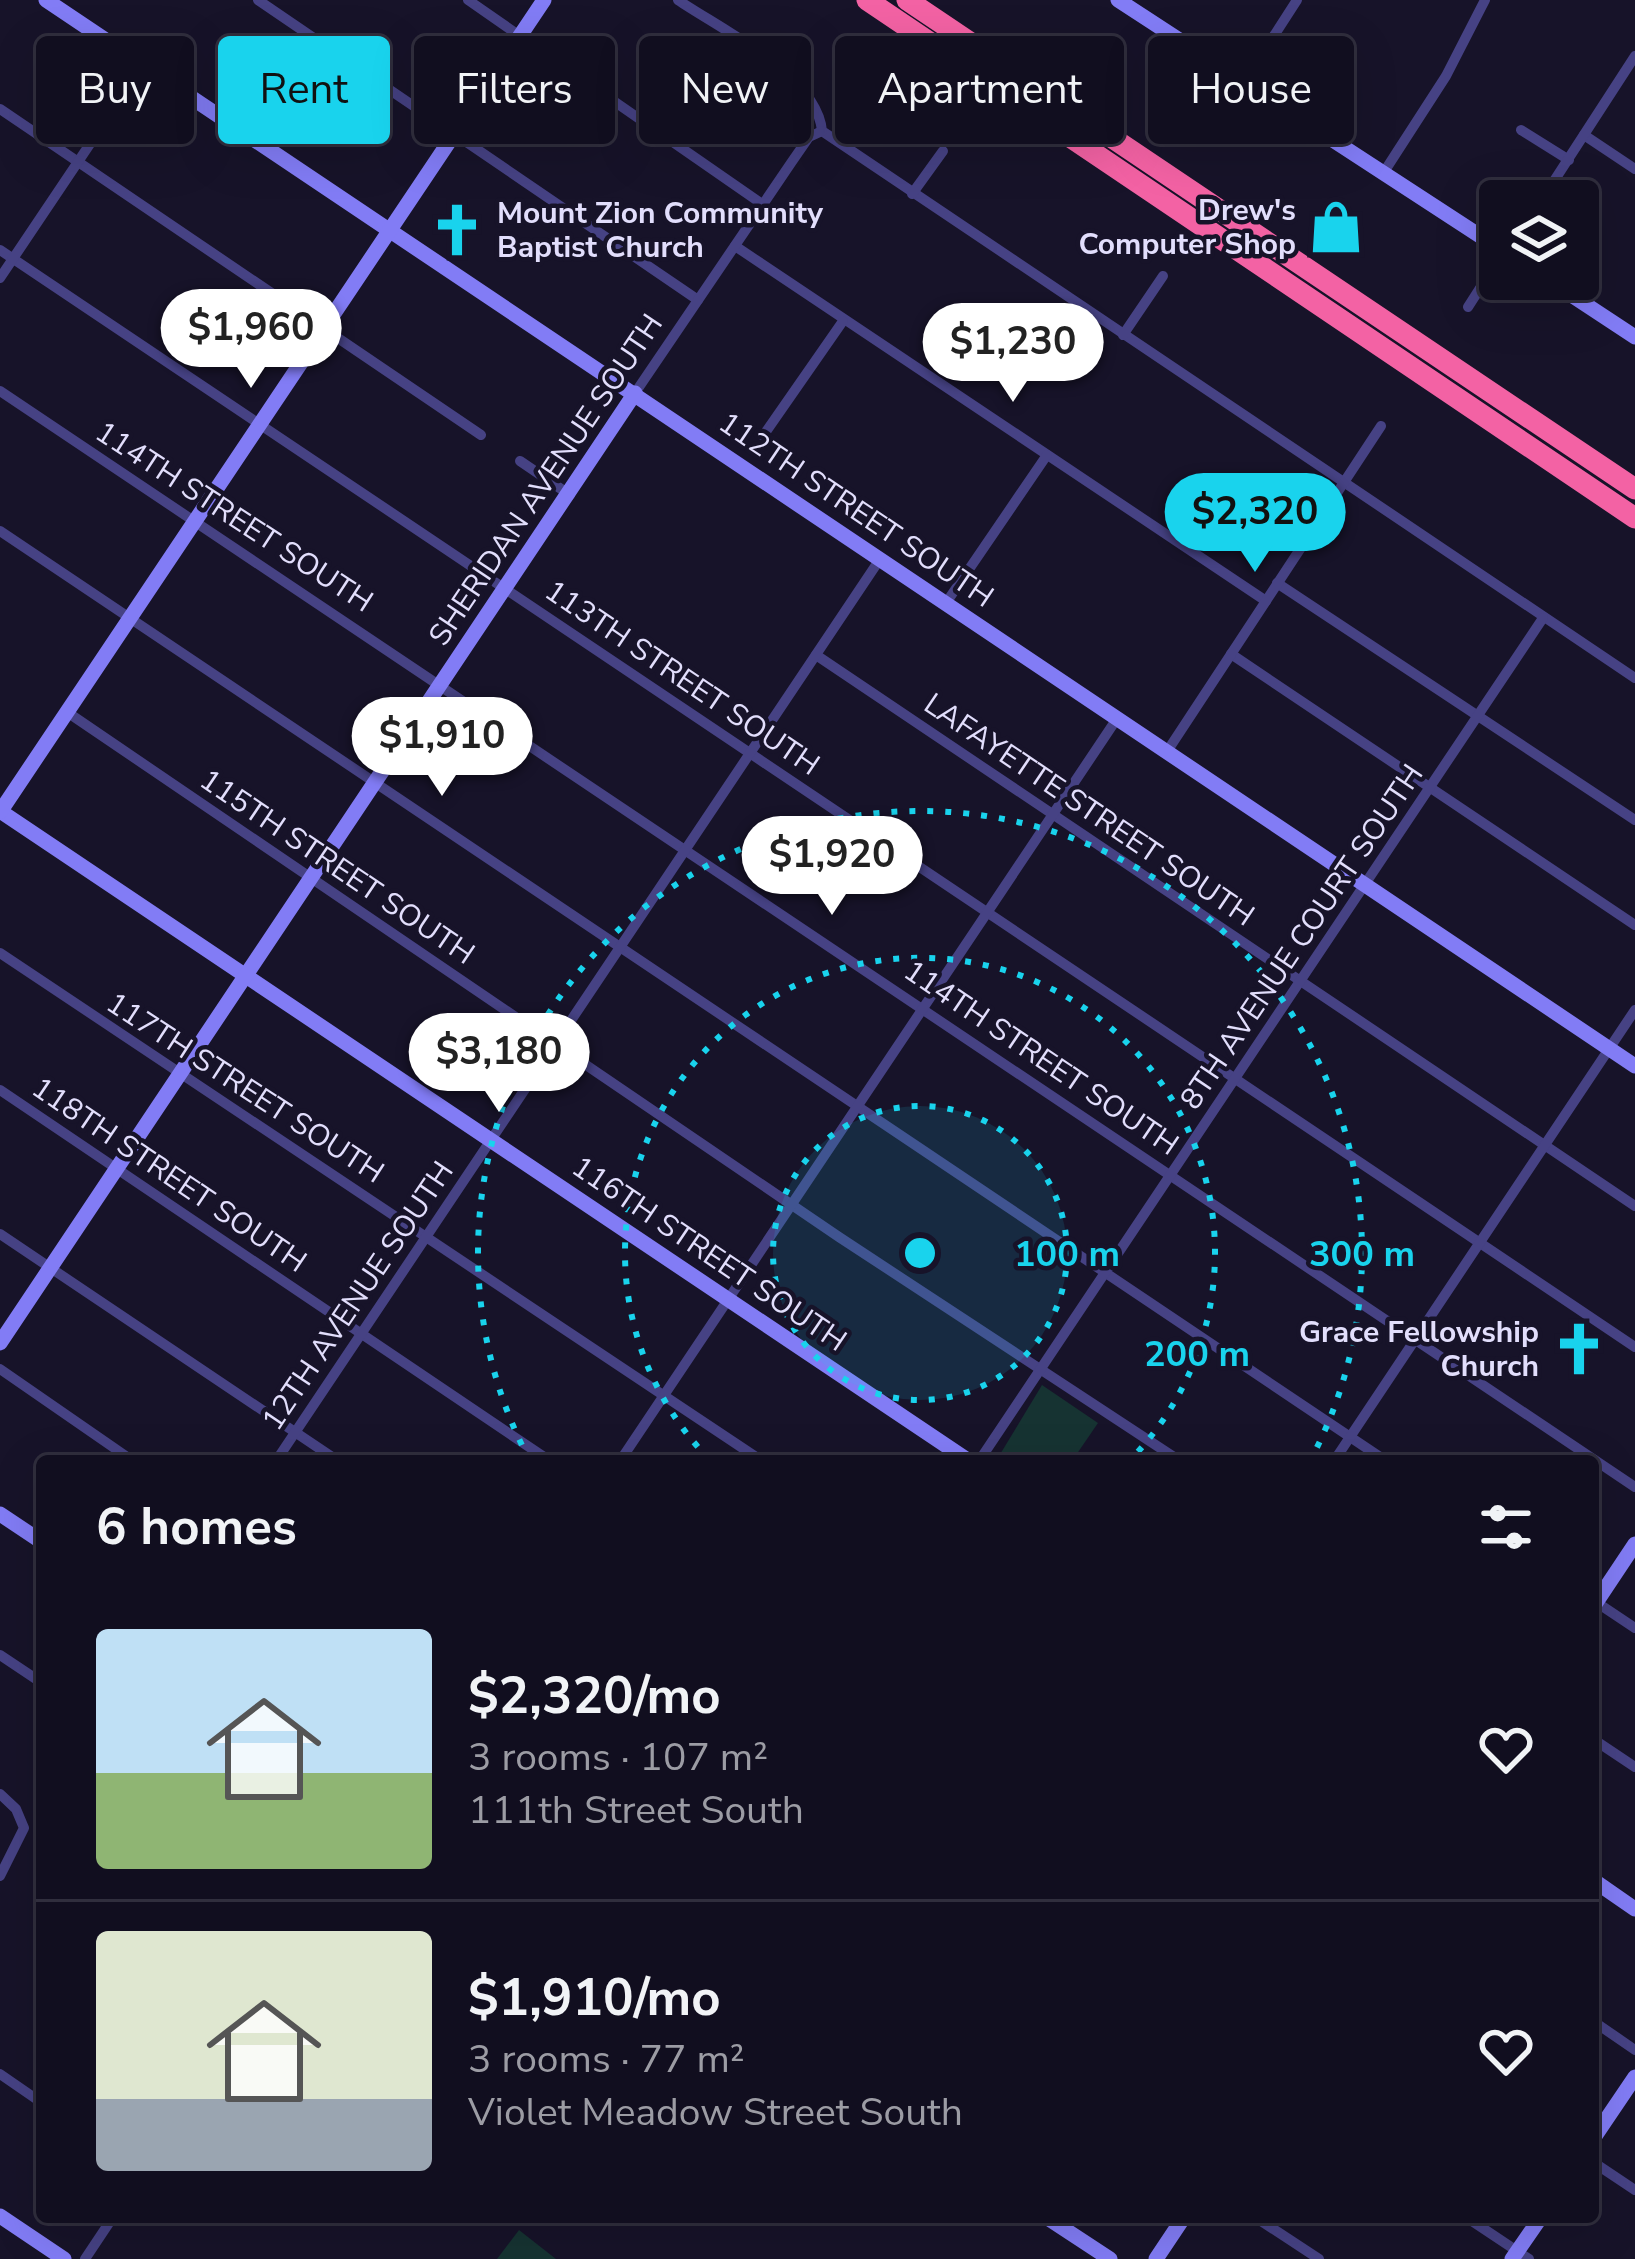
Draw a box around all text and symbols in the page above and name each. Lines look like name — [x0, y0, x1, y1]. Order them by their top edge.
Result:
chip: Buy — [36, 36, 194, 144]
chip: Rent — [218, 36, 390, 144]
chip: Filters — [414, 36, 615, 144]
chip: New — [639, 36, 811, 144]
chip: Apartment — [835, 36, 1124, 144]
chip: House — [1148, 36, 1354, 144]
map controls — [1479, 180, 1599, 300]
button: layers — [1479, 180, 1599, 300]
place label: Drew's Computer Shop — [1078, 190, 1296, 265]
place label: Mount Zion Community Baptist Church — [497, 193, 823, 268]
shop icon: Drew's Computer Shop — [1307, 198, 1365, 256]
church icon: Mount Zion Community Baptist Church — [428, 201, 486, 259]
pin: $1,960 — [153, 289, 349, 391]
text: $1,960 — [188, 301, 314, 354]
pin: $1,230 — [915, 303, 1111, 405]
street label: SHERIDAN AVENUE SOUTH — [419, 306, 673, 654]
text: $1,230 — [950, 315, 1076, 368]
street label: 112TH STREET SOUTH — [711, 403, 1001, 617]
street label: 114TH STREET SOUTH — [87, 412, 381, 622]
pin: $2,320 — [1157, 473, 1353, 575]
text: $2,320 — [1192, 485, 1318, 538]
street label: 113TH STREET SOUTH — [537, 571, 827, 785]
street label: LAFAYETTE STREET SOUTH — [916, 684, 1262, 936]
pin: $1,910 — [344, 697, 540, 799]
text: $1,910 — [379, 709, 505, 762]
street label: 8TH AVENUE COURT SOUTH — [1171, 756, 1433, 1118]
street label: 115TH STREET SOUTH — [192, 760, 482, 974]
pin: $1,920 — [734, 816, 930, 918]
text: $1,920 — [769, 828, 895, 881]
street label: 114TH STREET SOUTH — [896, 951, 1186, 1165]
street label: 117TH STREET SOUTH — [98, 983, 392, 1193]
pin: $3,180 — [401, 1013, 597, 1115]
text: $3,180 — [436, 1025, 562, 1078]
street label: 118TH STREET SOUTH — [24, 1068, 314, 1282]
street label: 116TH STREET SOUTH — [564, 1147, 854, 1361]
street label: 12TH AVENUE SOUTH — [253, 1153, 463, 1439]
text: 100 m — [1014, 1230, 1120, 1279]
text: 300 m — [1309, 1230, 1415, 1279]
centre of rings — [899, 1232, 941, 1274]
place label: Grace Fellowship Church — [1299, 1312, 1539, 1387]
church icon: Grace Fellowship Church — [1550, 1320, 1608, 1378]
text: 200 m — [1144, 1330, 1250, 1379]
text: 6 homes — [96, 1492, 297, 1562]
icon: filters — [1473, 1494, 1539, 1560]
text: $2,320/mo — [468, 1661, 721, 1731]
icon: home — [192, 1677, 336, 1821]
icon: heart — [1473, 1716, 1539, 1782]
text: 3 rooms · 107 m² — [468, 1731, 768, 1784]
text: 111th Street South — [468, 1784, 804, 1837]
text: $1,910/mo — [468, 1963, 721, 2033]
icon: home — [192, 1979, 336, 2123]
icon: heart — [1473, 2018, 1539, 2084]
text: 3 rooms · 77 m² — [468, 2033, 745, 2086]
text: Violet Meadow Street South — [468, 2086, 963, 2139]

